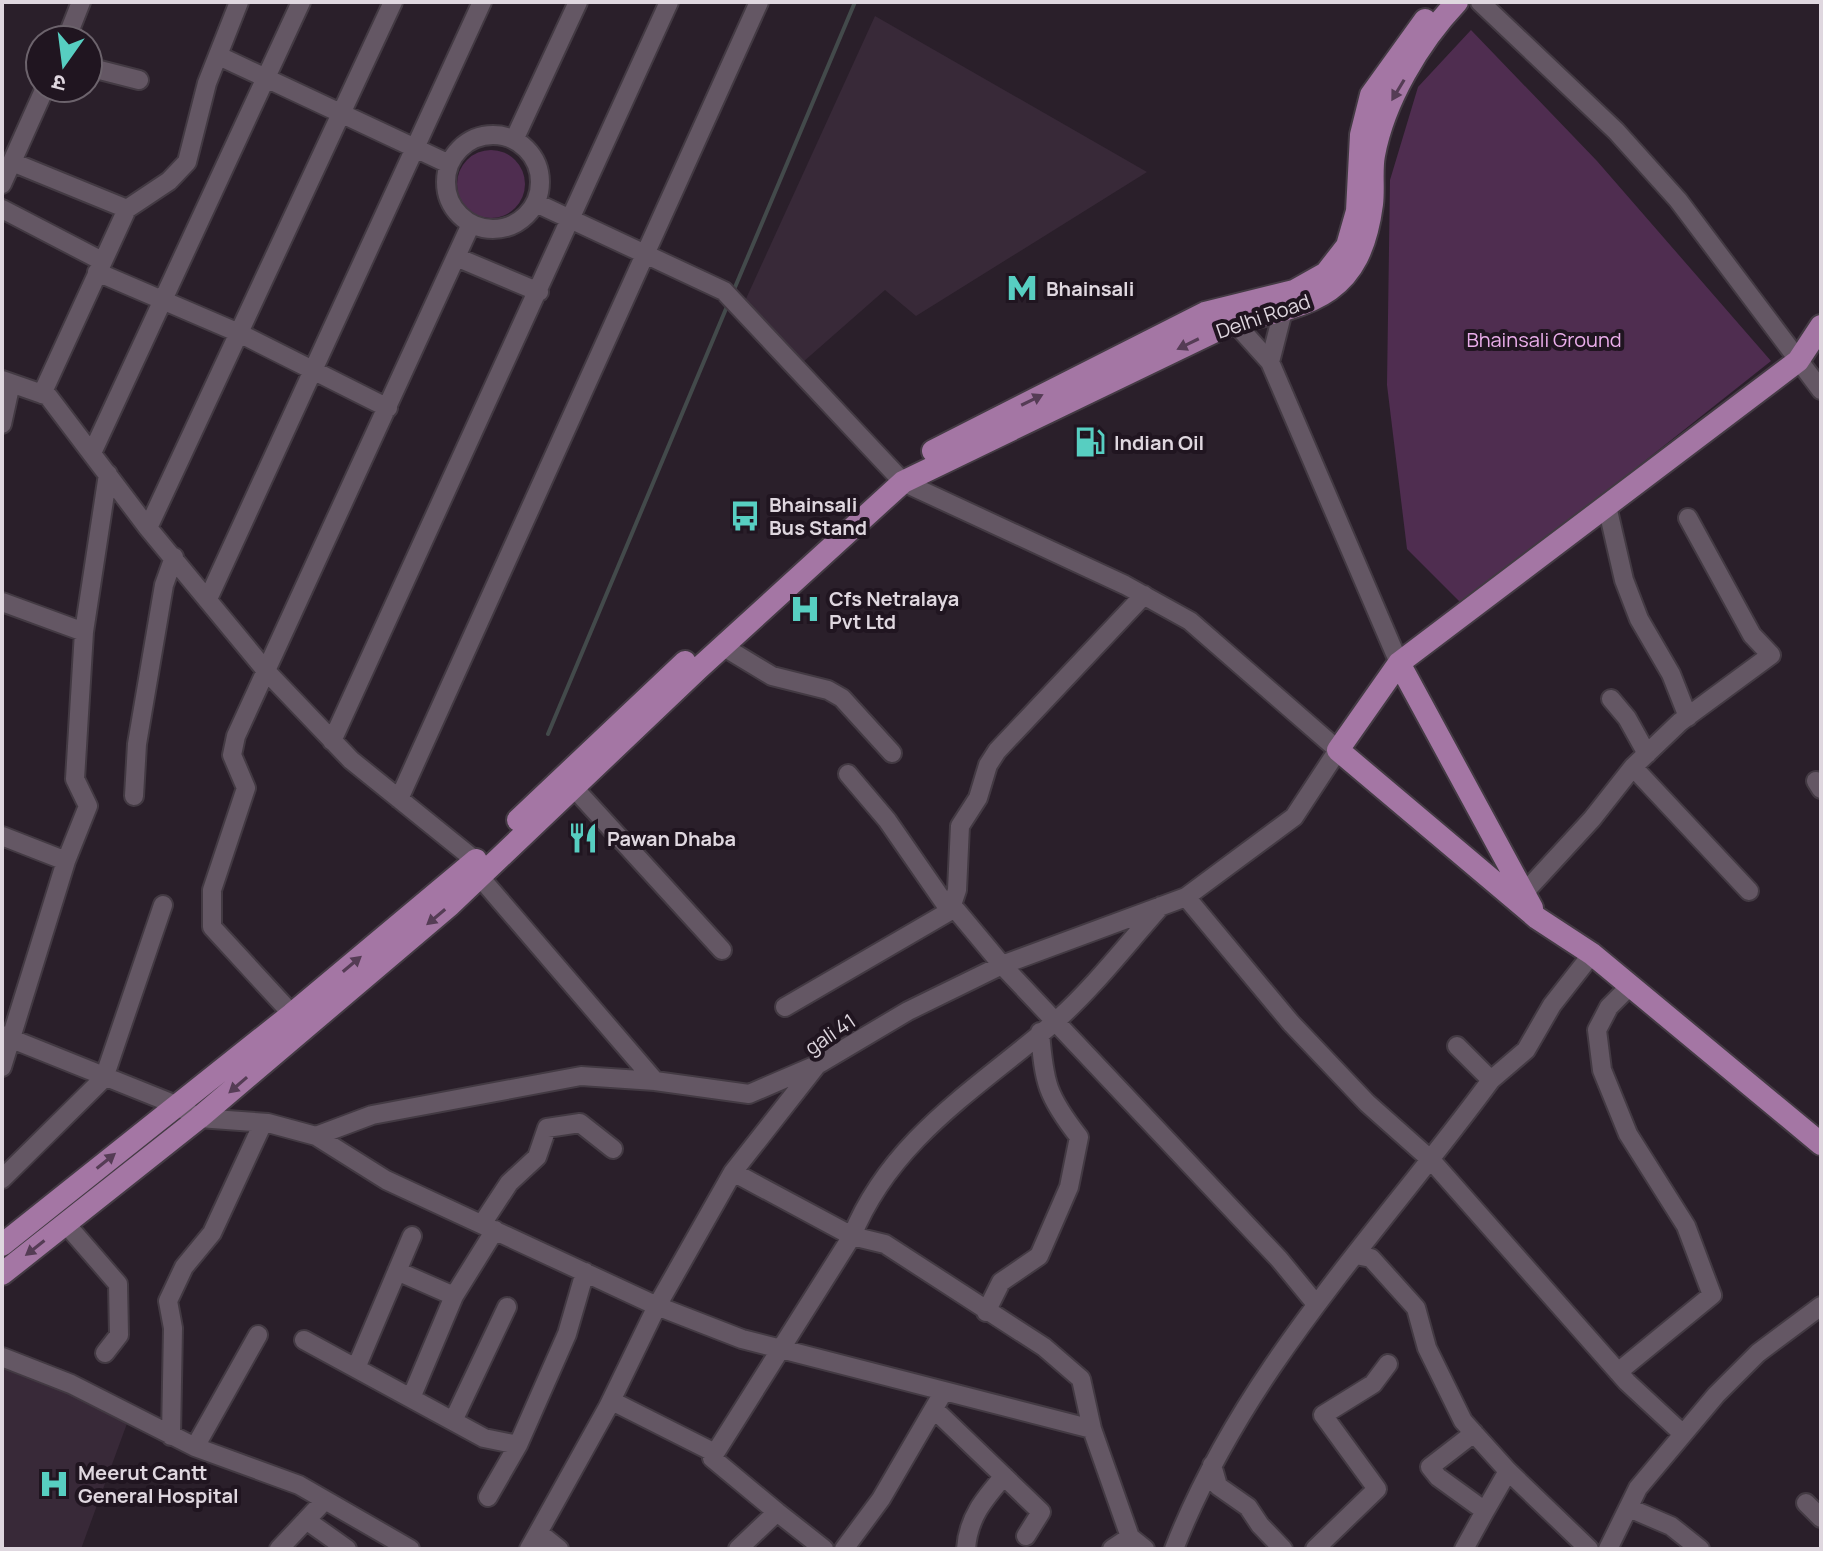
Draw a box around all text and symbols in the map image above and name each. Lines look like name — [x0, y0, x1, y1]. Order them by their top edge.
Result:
north arrow — [24, 24, 104, 104]
text: उ — [48, 67, 69, 100]
one-way arrow — [1391, 78, 1406, 101]
metro station icon: Bhainsali — [1005, 271, 1039, 305]
place label: Bhainsali — [1046, 275, 1134, 302]
street label: Delhi Road — [1212, 287, 1314, 345]
park label: Bhainsali Ground — [1466, 326, 1622, 353]
one-way arrow — [1176, 337, 1199, 351]
one-way arrow — [1020, 393, 1043, 406]
fuel station icon: Indian Oil — [1073, 425, 1107, 459]
place label: Indian Oil — [1114, 429, 1204, 456]
place label: Bhainsali Bus Stand — [769, 491, 867, 541]
bus stop icon: Bhainsali Bus Stand — [728, 499, 762, 533]
place label: Cfs Netralaya Pvt Ltd — [829, 585, 959, 635]
hospital icon: Cfs Netralaya Pvt Ltd — [788, 592, 822, 626]
restaurant icon: Pawan Dhaba — [566, 821, 600, 855]
place label: Pawan Dhaba — [607, 825, 736, 852]
one-way arrow — [427, 908, 447, 925]
one-way arrow — [342, 956, 362, 973]
street label: gali 41 — [799, 1007, 861, 1061]
one-way arrow — [229, 1076, 249, 1093]
one-way arrow — [96, 1154, 116, 1170]
one-way arrow — [25, 1239, 45, 1255]
place label: Meerut Cantt General Hospital — [78, 1459, 239, 1509]
hospital icon: Meerut Cantt General Hospital — [37, 1467, 71, 1501]

